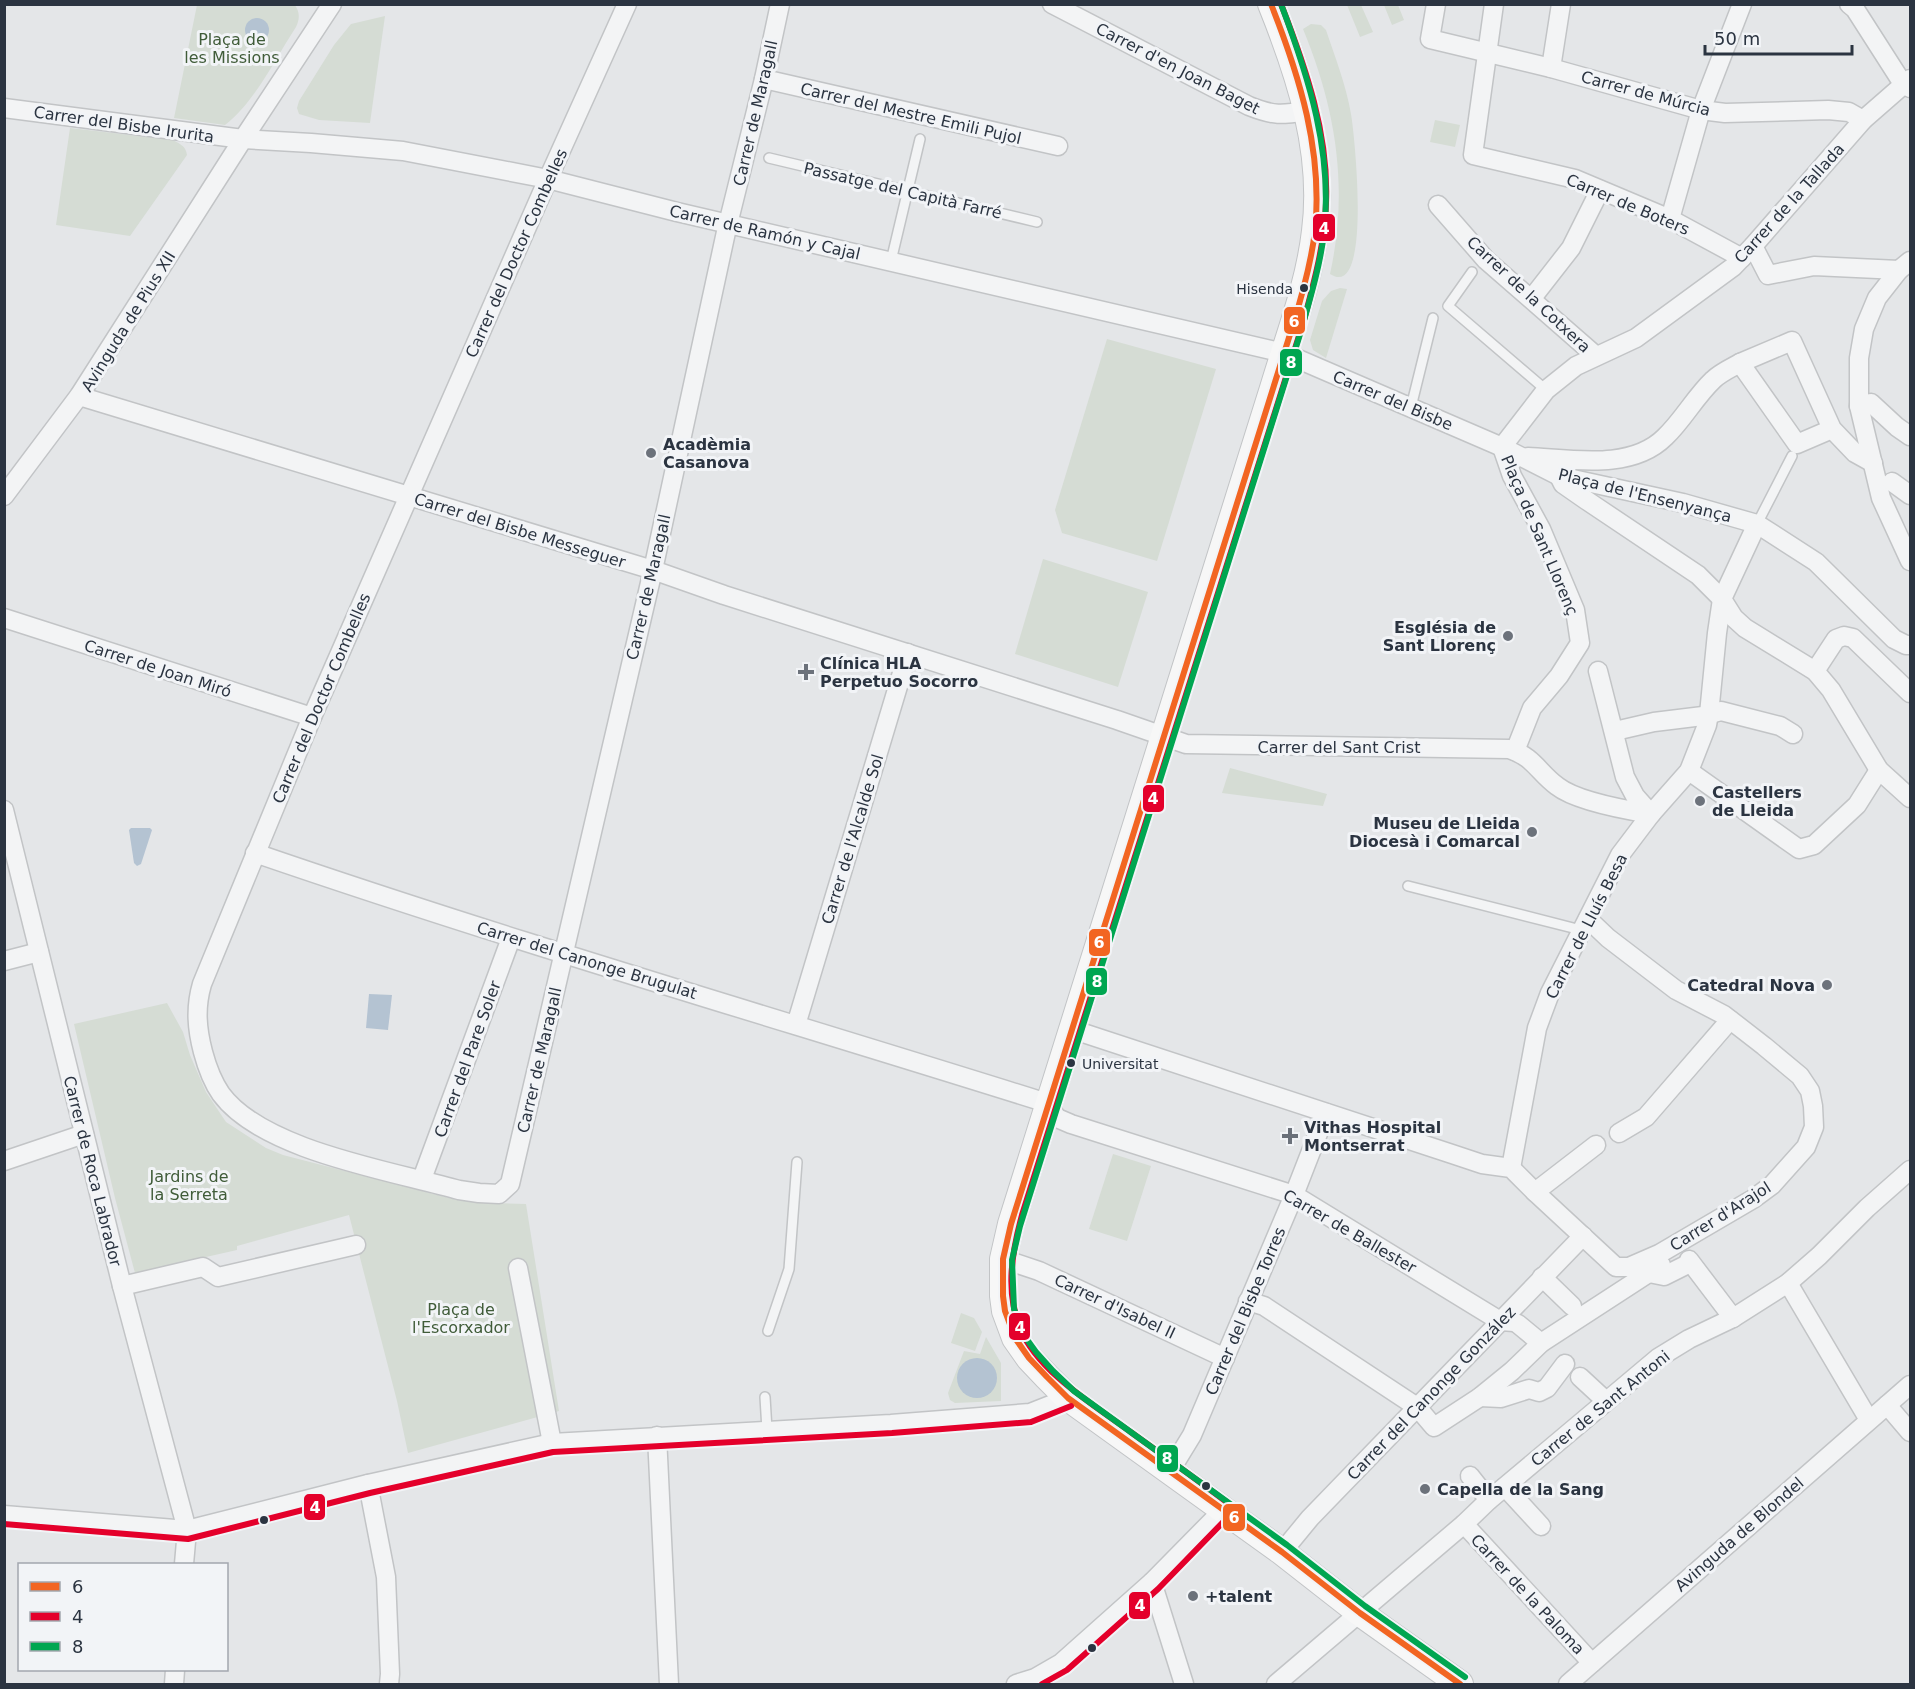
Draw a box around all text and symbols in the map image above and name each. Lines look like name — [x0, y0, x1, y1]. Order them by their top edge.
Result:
scale bar — [1705, 18, 1852, 56]
street label: Carrer d'en Joan Baget — [1093, 19, 1263, 118]
text: 50 m — [1714, 28, 1760, 49]
park label: Plaça de les Missions — [184, 30, 280, 67]
street label: Carrer de Maragall — [729, 38, 781, 188]
street label: Carrer de Múrcia — [1579, 67, 1713, 120]
street label: Carrer del Mestre Emili Pujol — [799, 79, 1023, 148]
street label: Carrer del Bisbe Irurita — [33, 102, 215, 147]
street label: Carrer de la Tallada — [1730, 139, 1848, 267]
street label: Carrer del Doctor Combelles — [462, 146, 571, 361]
street label: Passatge del Capità Farré — [802, 158, 1004, 223]
street label: Carrer de Boters — [1563, 170, 1692, 239]
street label: Carrer de Ramón y Cajal — [668, 201, 862, 264]
line badge: 4 — [1312, 213, 1336, 242]
text: 4 — [1318, 219, 1330, 238]
street label: Carrer de la Cotxera — [1463, 232, 1594, 357]
street label: Avinguda de Pius XII — [77, 247, 179, 395]
place label: Hisenda — [1236, 281, 1293, 297]
marker: Hisenda — [1298, 282, 1310, 294]
line badge: 6 — [1283, 306, 1306, 335]
text: 6 — [1288, 312, 1300, 331]
line badge: 8 — [1279, 348, 1303, 377]
text: 8 — [1285, 353, 1297, 372]
street label: Carrer del Bisbe — [1330, 367, 1456, 434]
place label: Acadèmia Casanova — [663, 435, 751, 472]
marker: Acadèmia Casanova — [644, 446, 658, 460]
street label: Plaça de Sant Llorenç — [1497, 452, 1582, 618]
street label: Plaça de l'Ensenyança — [1556, 465, 1734, 526]
street label: Carrer del Bisbe Messeguer — [412, 489, 628, 572]
street label: Carrer de Maragall — [622, 512, 674, 662]
street label: Carrer del Doctor Combelles — [268, 590, 375, 806]
place label: Església de Sant Llorenç — [1383, 618, 1496, 655]
marker: Església de Sant Llorenç — [1501, 629, 1515, 643]
street label: Carrer de Joan Miró — [82, 636, 234, 701]
place label: Clínica HLA Perpetuo Socorro — [820, 654, 978, 691]
marker: Clínica HLA Perpetuo Socorro — [797, 663, 815, 681]
street label: Carrer del Sant Crist — [1258, 738, 1420, 757]
street label: Carrer de l'Alcalde Sol — [818, 752, 887, 926]
place label: Castellers de Lleida — [1712, 783, 1802, 820]
line badge: 4 — [1142, 784, 1165, 813]
text: 4 — [1147, 789, 1159, 808]
marker: Castellers de Lleida — [1693, 794, 1707, 808]
place label: Museu de Lleida Diocesà i Comarcal — [1349, 814, 1520, 851]
marker: Museu de Lleida Diocesà i Comarcal — [1525, 825, 1539, 839]
street label: Carrer de Lluís Besa — [1542, 850, 1631, 1002]
street label: Carrer del Canonge Brugulat — [474, 918, 699, 1003]
line badge: 6 — [1088, 928, 1111, 957]
text: 6 — [1093, 933, 1105, 952]
line badge: 8 — [1085, 967, 1108, 996]
text: 8 — [1091, 972, 1103, 991]
place label: Catedral Nova — [1687, 976, 1815, 995]
street label: Carrer del Pare Soler — [430, 978, 505, 1140]
marker: Catedral Nova — [1820, 978, 1834, 992]
street label: Carrer de Maragall — [513, 985, 565, 1135]
place label: Universitat — [1082, 1056, 1159, 1072]
marker: Universitat — [1065, 1057, 1077, 1069]
street label: Carrer de Roca Labrador — [60, 1074, 126, 1269]
place label: Vithas Hospital Montserrat — [1304, 1118, 1441, 1155]
marker: Vithas Hospital Montserrat — [1281, 1127, 1299, 1145]
park label: Jardins de la Serreta — [149, 1167, 228, 1204]
street label: Carrer d'Arajol — [1666, 1178, 1774, 1255]
street label: Carrer de Ballester — [1280, 1186, 1420, 1278]
street label: Carrer del Bisbe Torres — [1201, 1224, 1290, 1398]
street label: Carrer d'Isabel II — [1051, 1270, 1178, 1343]
park label: Plaça de l'Escorxador — [412, 1300, 510, 1337]
street label: Carrer del Canonge González — [1343, 1303, 1519, 1484]
line badge: 4 — [1008, 1312, 1031, 1341]
text: 4 — [1014, 1318, 1026, 1337]
street label: Carrer de Sant Antoni — [1527, 1346, 1674, 1470]
line badge: 8 — [1156, 1444, 1179, 1473]
text: 8 — [1161, 1449, 1173, 1468]
street label: Avinguda de Blondel — [1671, 1473, 1808, 1595]
unlabelled marker — [1200, 1480, 1212, 1492]
place label: Capella de la Sang — [1437, 1480, 1604, 1499]
marker: Capella de la Sang — [1418, 1482, 1432, 1496]
line badge: 4 — [303, 1493, 326, 1521]
text: 4 — [309, 1498, 321, 1517]
line badge: 6 — [1222, 1503, 1246, 1532]
text: 6 — [1228, 1508, 1240, 1527]
unlabelled marker — [258, 1514, 270, 1526]
street label: Carrer de la Paloma — [1467, 1530, 1588, 1659]
legend — [18, 1563, 228, 1671]
text: 6 — [72, 1576, 83, 1597]
place label: +talent — [1205, 1587, 1273, 1606]
marker: +talent — [1186, 1589, 1200, 1603]
line badge: 4 — [1128, 1591, 1151, 1620]
text: 4 — [1134, 1596, 1146, 1615]
text: 4 — [72, 1606, 83, 1627]
text: 8 — [72, 1636, 83, 1657]
unlabelled marker — [1086, 1642, 1098, 1654]

